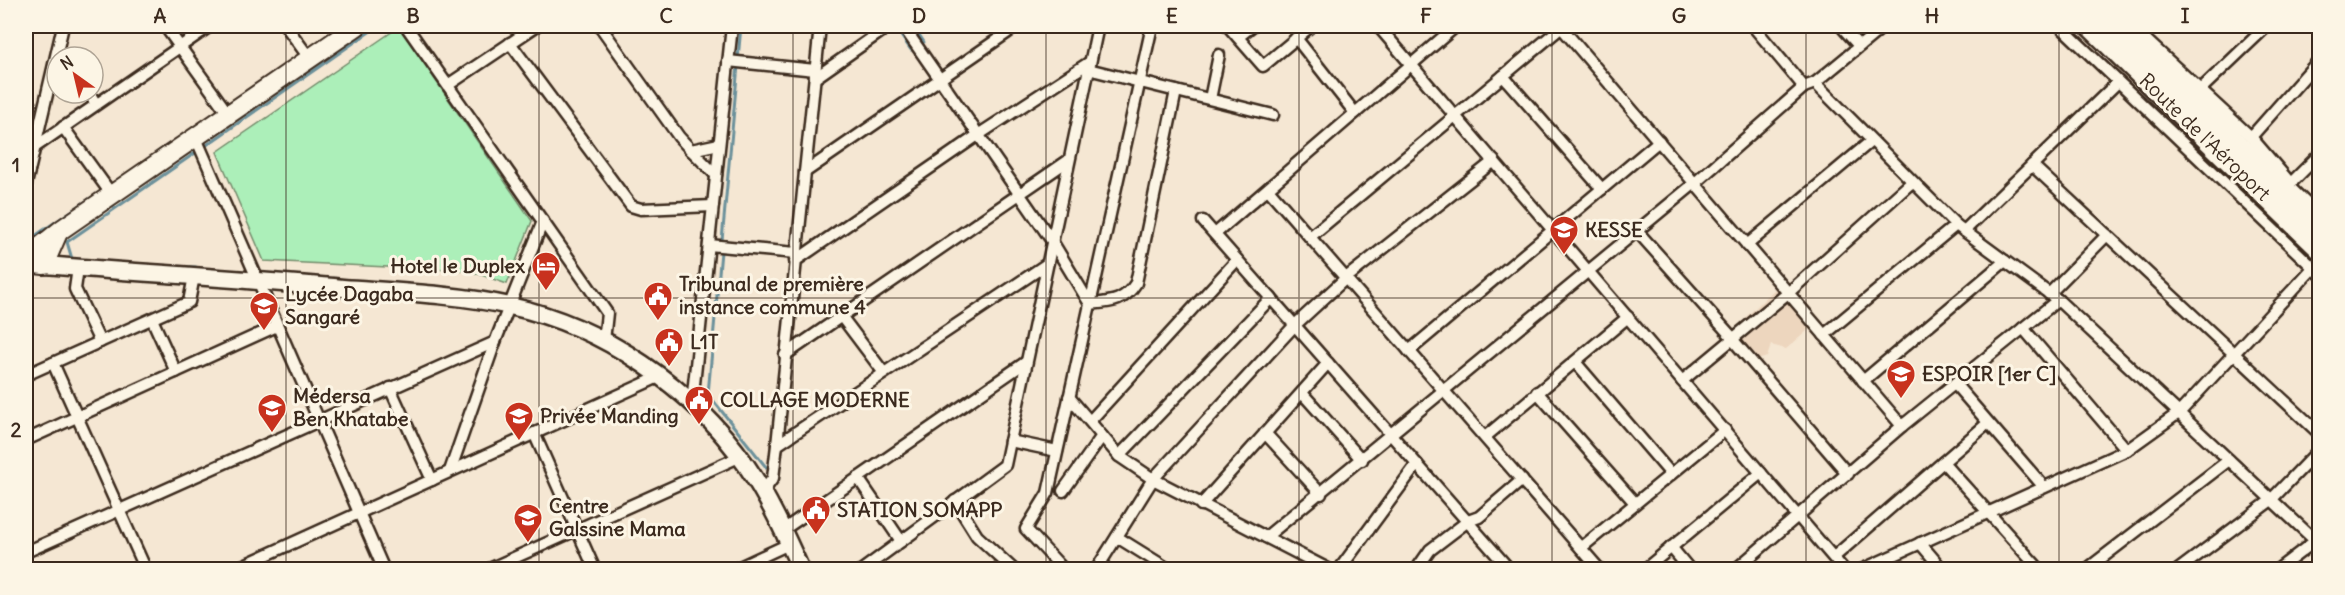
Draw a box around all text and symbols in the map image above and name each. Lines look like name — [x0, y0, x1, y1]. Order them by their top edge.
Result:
text: A — [154, 3, 167, 28]
text: B — [406, 3, 420, 28]
text: C — [659, 3, 673, 28]
text: D — [912, 3, 926, 28]
text: E — [1166, 3, 1178, 28]
text: F — [1420, 3, 1432, 28]
text: G — [1672, 3, 1686, 28]
text: H — [1925, 3, 1939, 28]
text: I — [2181, 3, 2190, 28]
north arrow — [45, 45, 105, 105]
text: N — [56, 51, 77, 74]
street label: Route de l'Aéroport — [2135, 68, 2276, 206]
text: 1 — [12, 152, 20, 177]
school or university icon: KESSE — [1548, 214, 1580, 256]
place label: KESSE — [1585, 217, 1643, 242]
hotel icon: Hotel le Duplex — [530, 250, 562, 292]
place label: Hotel le Duplex — [391, 253, 525, 278]
place label: Tribunal de première instance commune 4 — [679, 271, 866, 319]
public building icon: Tribunal de première instance commune 4 — [642, 280, 674, 322]
place label: Lycée Dagaba Sangaré — [285, 281, 414, 329]
school or university icon: Lycée Dagaba Sangaré — [248, 290, 280, 332]
public building icon: L1T — [653, 326, 685, 368]
place label: L1T — [690, 329, 719, 354]
school or university icon: ESPOIR [1er C] — [1885, 358, 1917, 400]
place label: ESPOIR [1er C] — [1922, 361, 2056, 386]
place label: Médersa Ben Khatabe — [293, 383, 409, 431]
public building icon: COLLAGE MODERNE — [683, 384, 715, 426]
place label: COLLAGE MODERNE — [720, 387, 910, 412]
school or university icon: Médersa Ben Khatabe — [256, 392, 288, 434]
school or university icon: Privée Manding — [503, 400, 535, 442]
place label: Privée Manding — [540, 403, 679, 428]
text: 2 — [11, 417, 22, 442]
place label: Centre Galssine Mama — [549, 493, 686, 541]
public building icon: STATION SOMAPP — [800, 494, 832, 536]
place label: STATION SOMAPP — [837, 497, 1002, 522]
school or university icon: Centre Galssine Mama — [512, 502, 544, 544]

